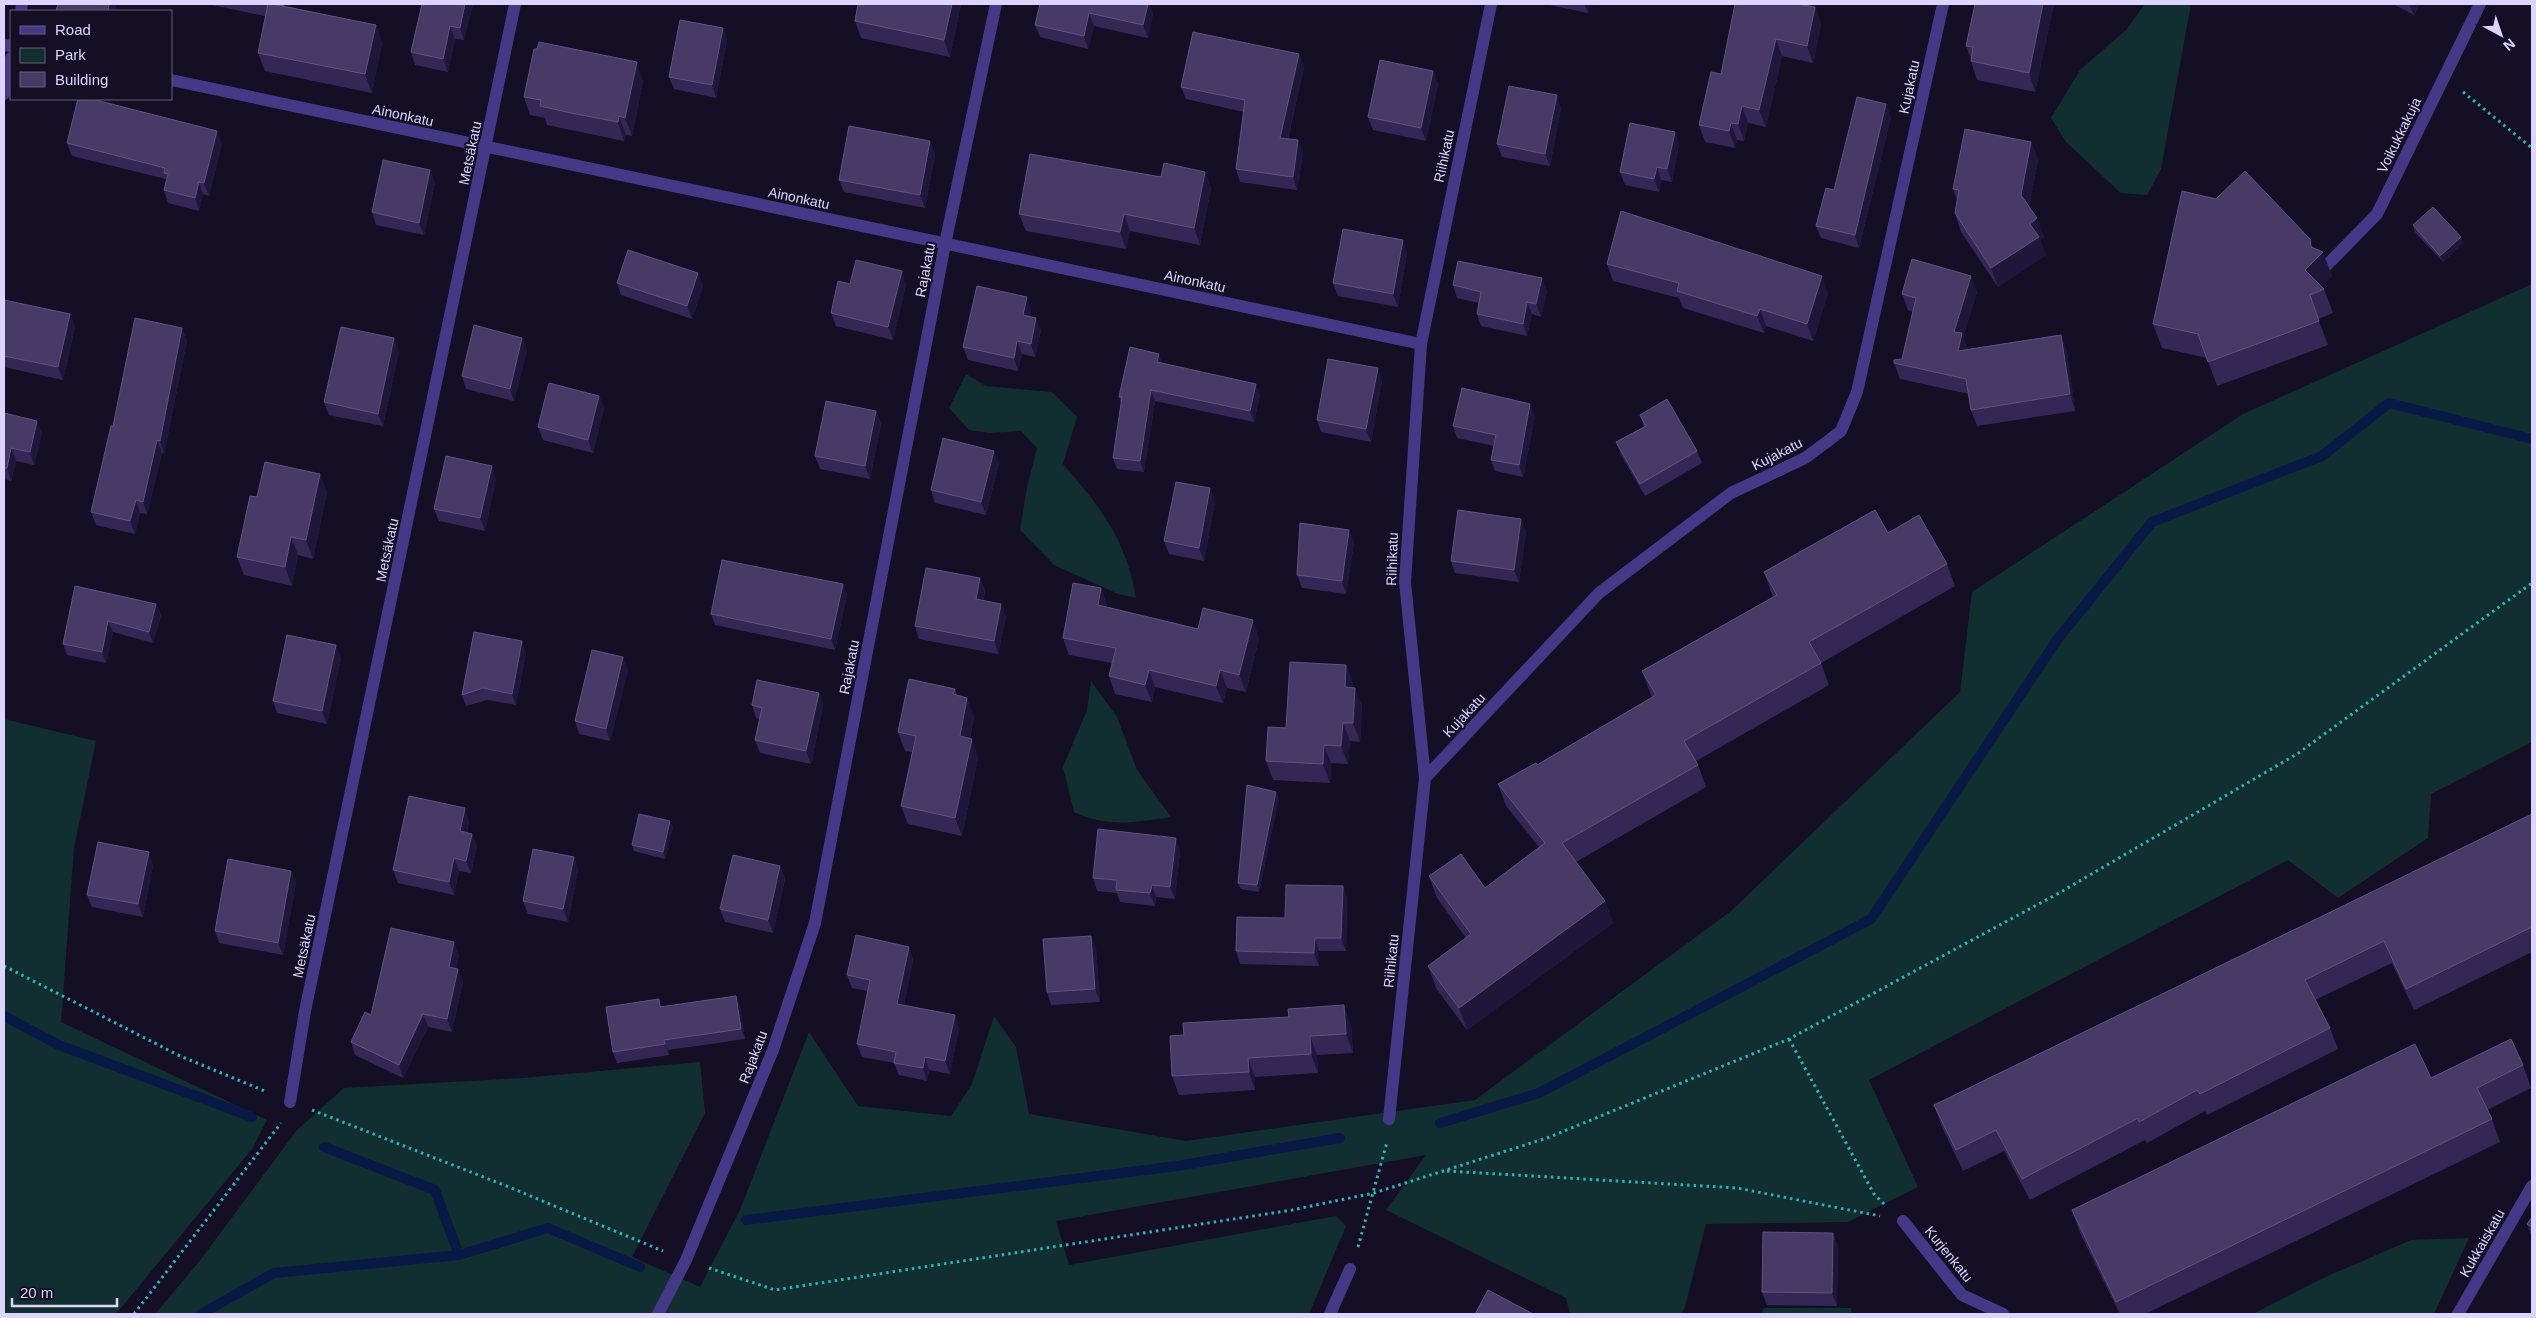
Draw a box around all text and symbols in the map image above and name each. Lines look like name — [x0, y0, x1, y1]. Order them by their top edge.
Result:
legend — [10, 10, 172, 100]
north arrow — [2476, 10, 2526, 60]
text: Road — [55, 21, 91, 38]
text: N — [2500, 36, 2518, 54]
text: Park — [55, 46, 86, 63]
street label: Kujakatu — [1896, 59, 1922, 115]
text: Building — [55, 71, 108, 88]
street label: Voikukkakuja — [2374, 95, 2424, 175]
street label: Ainonkatu — [371, 101, 435, 129]
street label: Metsäkatu — [455, 120, 485, 186]
street label: Riihikatu — [1431, 128, 1457, 184]
street label: Ainonkatu — [767, 184, 831, 212]
street label: Rajakatu — [912, 241, 938, 299]
street label: Ainonkatu — [1163, 267, 1227, 295]
street label: Kujakatu — [1749, 435, 1805, 473]
street label: Metsäkatu — [372, 517, 402, 583]
street label: Riihikatu — [1383, 532, 1401, 586]
street label: Rajakatu — [836, 638, 862, 696]
street label: Kujakatu — [1440, 690, 1488, 740]
street label: Metsäkatu — [289, 913, 319, 979]
street label: Riihikatu — [1380, 933, 1402, 989]
street label: Rajakatu — [736, 1028, 770, 1086]
street label: Kukkaiskatu — [2456, 1206, 2508, 1280]
street label: Kurjenkatu — [1922, 1223, 1976, 1285]
scale bar — [12, 1276, 118, 1308]
text: 20 m — [20, 1284, 53, 1301]

